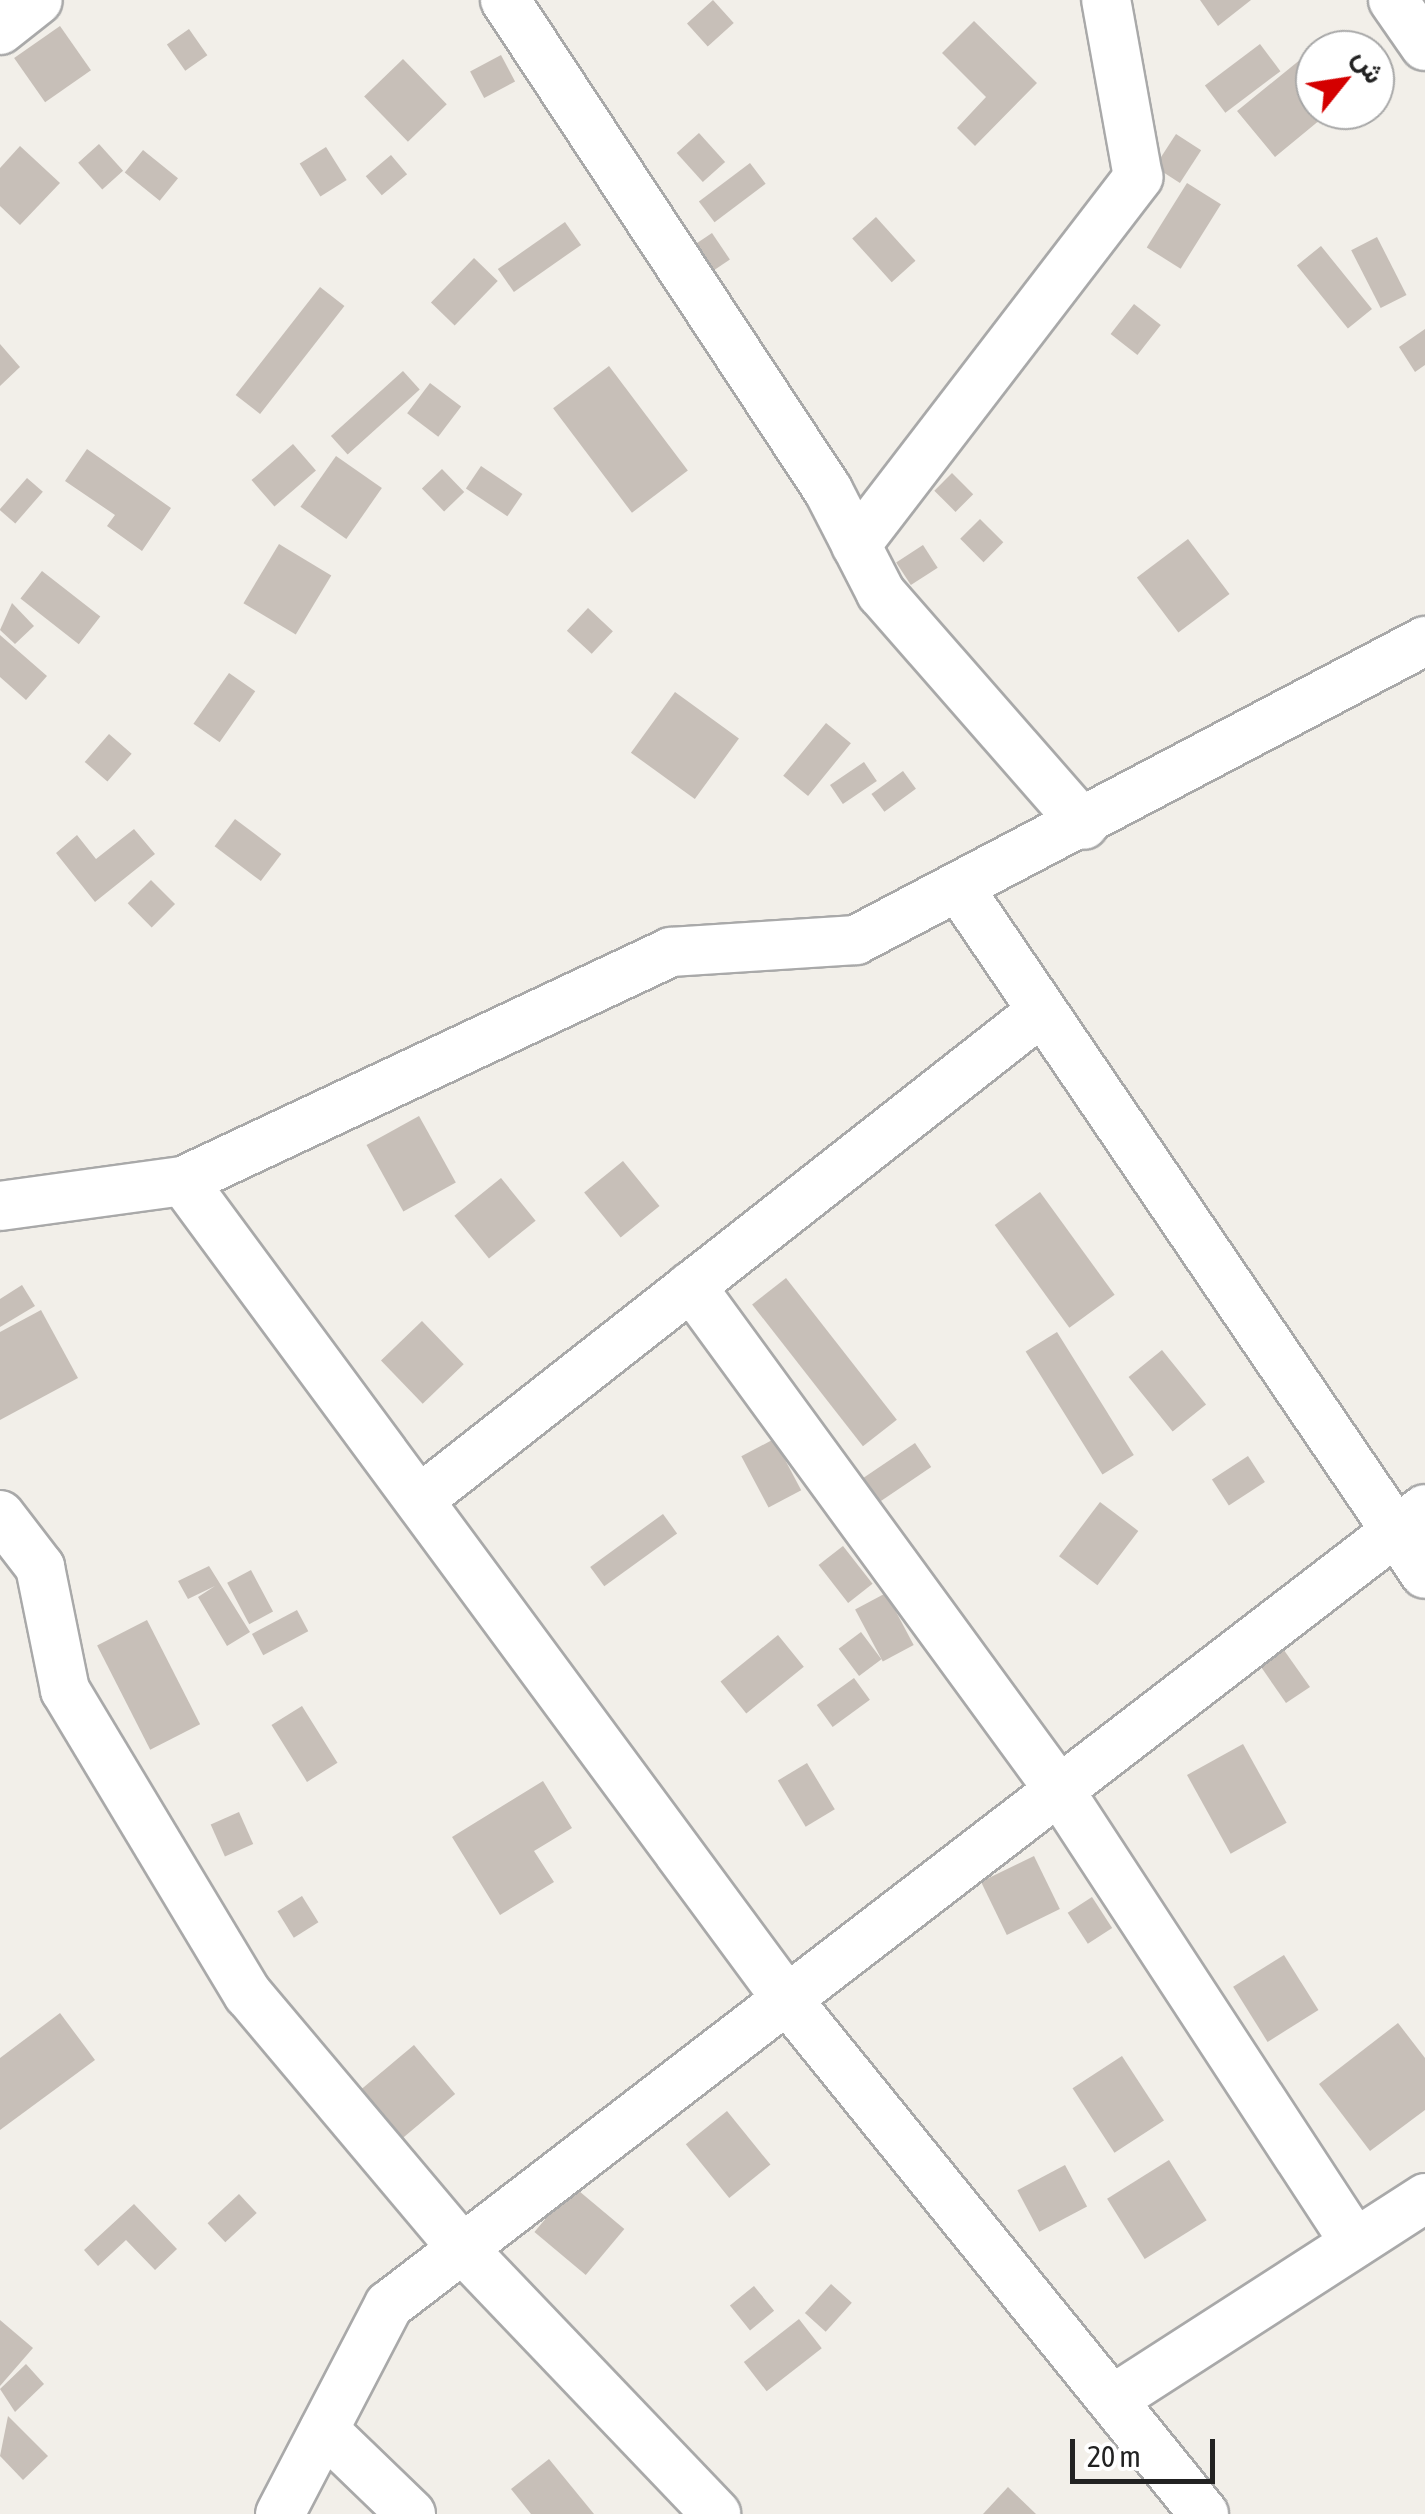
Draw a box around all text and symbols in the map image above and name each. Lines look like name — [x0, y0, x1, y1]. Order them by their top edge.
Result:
north arrow — [1295, 30, 1395, 130]
text: ش — [1347, 43, 1392, 89]
scale bar — [1075, 2419, 1220, 2481]
text: 20 m — [1087, 2439, 1141, 2473]

